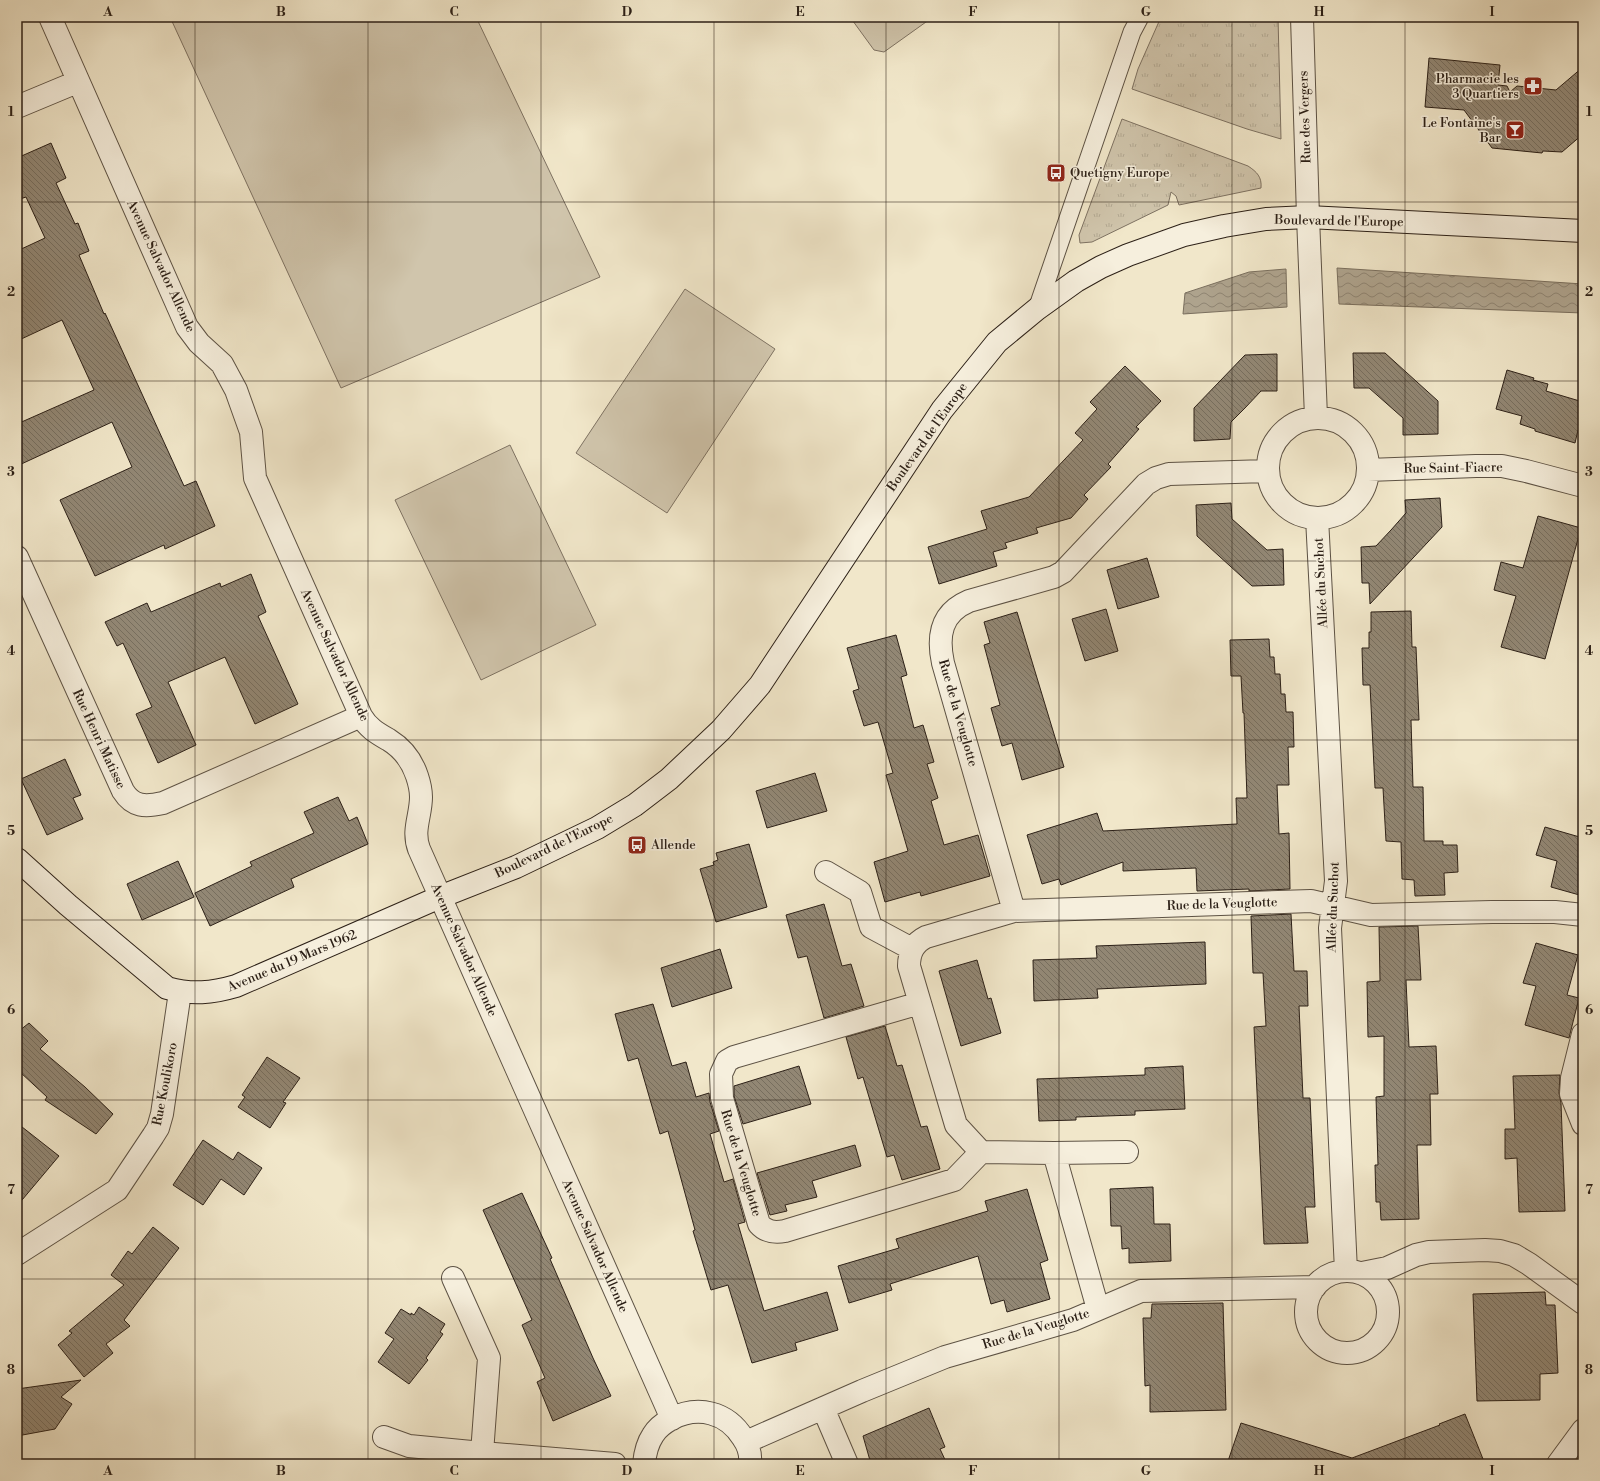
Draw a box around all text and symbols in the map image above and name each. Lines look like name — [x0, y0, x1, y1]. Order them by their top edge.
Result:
text: A — [102, 4, 113, 20]
text: B — [276, 4, 286, 20]
text: C — [449, 4, 459, 20]
text: D — [622, 4, 632, 20]
text: E — [795, 4, 805, 20]
text: F — [968, 4, 978, 20]
text: G — [1141, 4, 1152, 20]
text: H — [1314, 4, 1325, 20]
text: I — [1489, 4, 1495, 20]
street label: Rue des Vergers — [1295, 70, 1315, 164]
place label: Pharmacie les 3 Quartiers — [1436, 71, 1519, 102]
pharmacy icon: Pharmacie les 3 Quartiers — [1522, 75, 1544, 97]
text: 1 — [8, 104, 15, 120]
text: 1 — [1586, 104, 1593, 120]
place label: Le Fontaine's Bar — [1422, 115, 1501, 146]
bar icon: Le Fontaine's Bar — [1504, 119, 1526, 141]
bus stop icon: Quetigny Europe — [1045, 162, 1067, 184]
place label: Quetigny Europe — [1070, 165, 1170, 181]
street label: Avenue Salvador Allende — [123, 196, 199, 335]
street label: Boulevard de l'Europe — [1273, 212, 1404, 230]
text: 2 — [7, 284, 15, 300]
text: 2 — [1585, 284, 1593, 300]
street label: Boulevard de l'Europe — [883, 379, 971, 495]
street label: Rue Saint-Fiacre — [1403, 459, 1503, 477]
text: 3 — [7, 464, 15, 480]
text: 3 — [1585, 464, 1593, 480]
street label: Allée du Suchot — [1311, 537, 1331, 630]
street label: Avenue Salvador Allende — [297, 585, 373, 724]
text: 4 — [7, 643, 16, 659]
text: 4 — [1585, 643, 1594, 659]
street label: Rue de la Veuglotte — [935, 657, 981, 769]
street label: Rue Henri Matisse — [69, 687, 129, 792]
street label: Boulevard de l'Europe — [491, 810, 616, 882]
text: 5 — [7, 823, 15, 839]
text: 5 — [1585, 823, 1593, 839]
bus stop icon: Allende — [626, 834, 648, 856]
place label: Allende — [650, 837, 696, 853]
street label: Allée du Suchot — [1323, 861, 1343, 954]
street label: Avenue Salvador Allende — [427, 880, 501, 1020]
street label: Rue de la Veuglotte — [1166, 894, 1278, 914]
street label: Avenue du 19 Mars 1962 — [224, 926, 359, 996]
text: 6 — [7, 1002, 15, 1018]
text: 6 — [1585, 1002, 1593, 1018]
street label: Rue Koulikoro — [149, 1041, 181, 1127]
street label: Rue de la Veuglotte — [717, 1108, 765, 1219]
street label: Avenue Salvador Allende — [558, 1176, 632, 1316]
text: 7 — [7, 1182, 15, 1198]
text: 7 — [1585, 1182, 1593, 1198]
street label: Rue de la Veuglotte — [981, 1305, 1092, 1353]
text: 8 — [7, 1362, 15, 1378]
text: 8 — [1585, 1362, 1593, 1378]
text: A — [102, 1463, 113, 1479]
text: B — [276, 1463, 286, 1479]
text: C — [449, 1463, 459, 1479]
text: D — [622, 1463, 632, 1479]
text: E — [795, 1463, 805, 1479]
text: F — [968, 1463, 978, 1479]
text: G — [1141, 1463, 1152, 1479]
text: H — [1314, 1463, 1325, 1479]
text: I — [1489, 1463, 1495, 1479]

